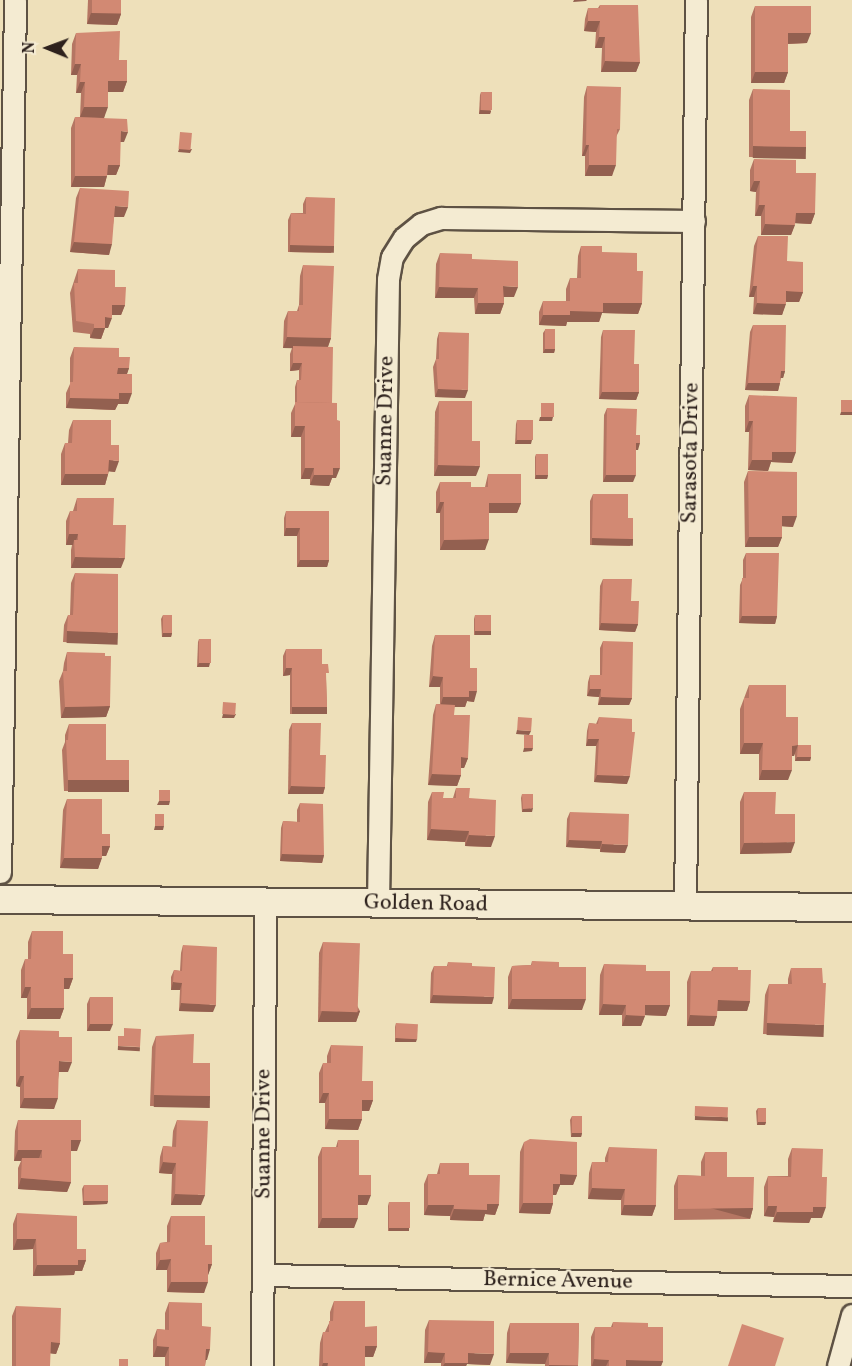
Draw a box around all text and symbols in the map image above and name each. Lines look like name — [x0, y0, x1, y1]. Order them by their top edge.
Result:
north arrow — [18, 18, 78, 78]
text: N — [19, 42, 41, 54]
street label: Suanne Drive — [372, 356, 400, 486]
street label: Sarasota Drive — [677, 382, 705, 524]
street label: Golden Road — [364, 890, 488, 918]
street label: Suanne Drive — [251, 1069, 277, 1199]
street label: Bernice Avenue — [483, 1266, 633, 1296]

